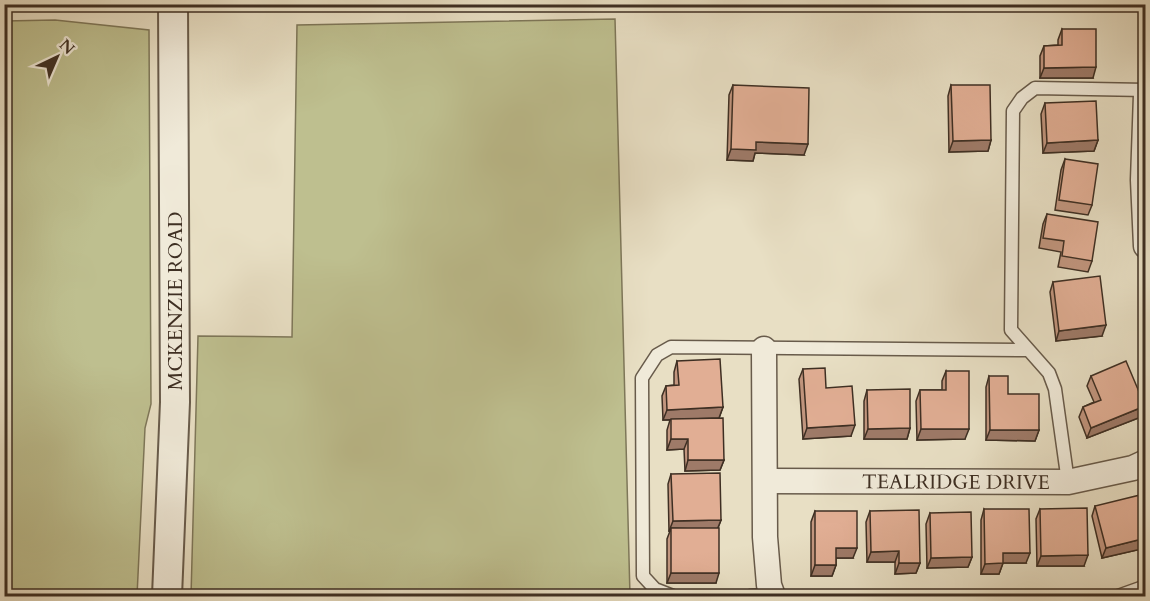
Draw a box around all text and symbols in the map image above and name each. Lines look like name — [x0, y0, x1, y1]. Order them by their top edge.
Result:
north arrow — [27, 27, 87, 87]
text: N — [54, 34, 79, 60]
street label: MCKENZIE ROAD — [162, 212, 189, 390]
street label: TEALRIDGE DRIVE — [862, 468, 1050, 495]

